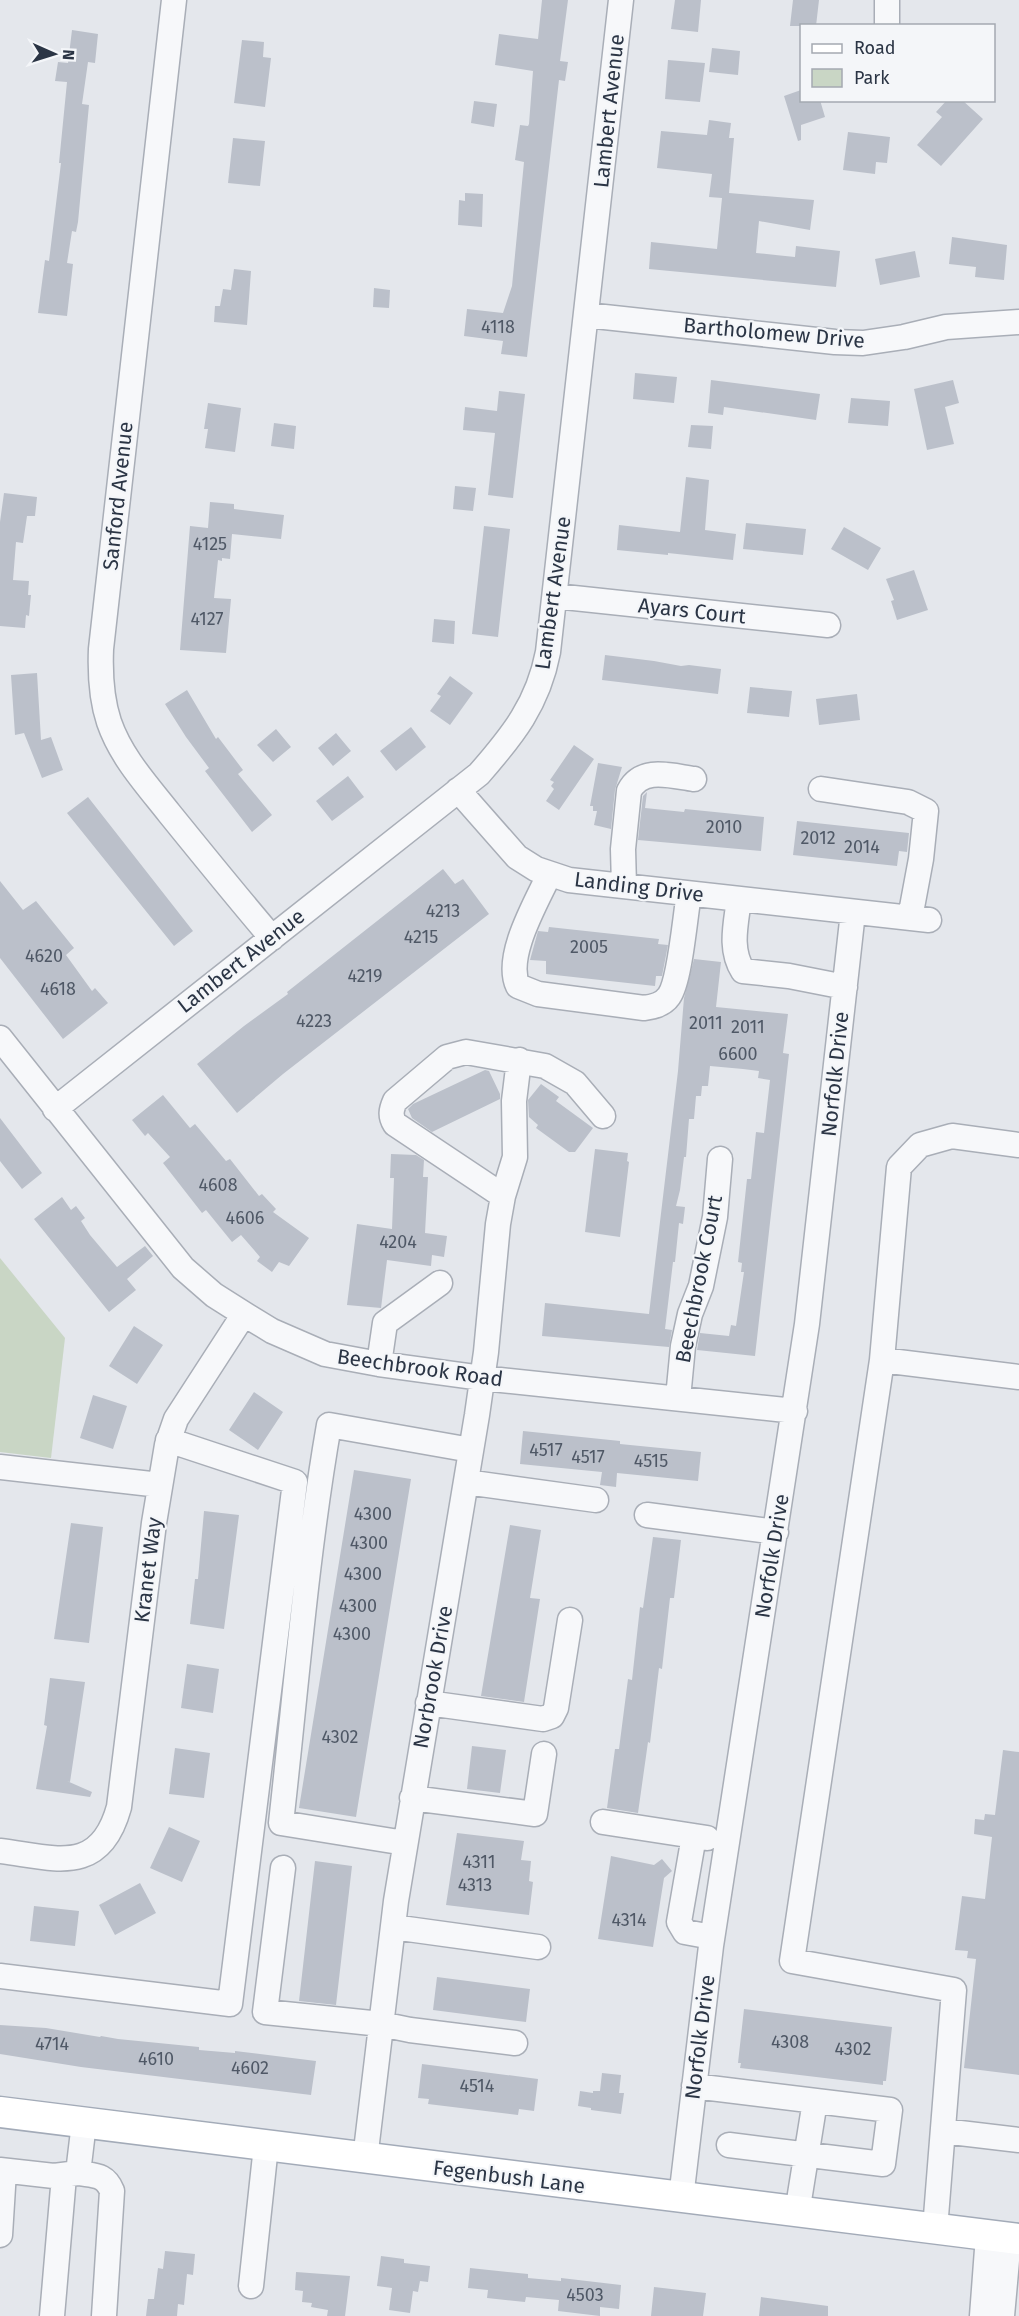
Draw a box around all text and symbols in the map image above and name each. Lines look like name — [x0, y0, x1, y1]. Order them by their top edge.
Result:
north arrow — [24, 24, 84, 84]
legend — [800, 24, 995, 102]
street label: Lambert Avenue — [588, 33, 630, 189]
text: Road — [854, 37, 896, 59]
text: N — [59, 49, 78, 61]
text: Park — [854, 67, 890, 89]
street label: Bartholomew Drive — [682, 312, 866, 354]
house number: 4118 — [481, 316, 515, 338]
street label: Sanford Avenue — [97, 420, 139, 572]
street label: Lambert Avenue — [529, 515, 577, 671]
house number: 4125 — [193, 533, 227, 555]
street label: Ayars Court — [637, 592, 748, 630]
house number: 4127 — [190, 608, 224, 630]
house number: 2010 — [706, 816, 742, 838]
house number: 2012 — [800, 827, 836, 849]
house number: 2014 — [844, 836, 880, 858]
street label: Landing Drive — [573, 866, 705, 908]
house number: 4213 — [426, 900, 460, 922]
street label: Lambert Avenue — [172, 903, 310, 1019]
house number: 4215 — [404, 926, 438, 948]
house number: 2005 — [570, 936, 608, 958]
house number: 4620 — [25, 945, 63, 967]
house number: 4219 — [348, 965, 382, 987]
house number: 4618 — [40, 978, 76, 1000]
house number: 4223 — [296, 1010, 332, 1032]
street label: Norfolk Drive — [816, 1010, 854, 1138]
house number: 2011 — [689, 1012, 723, 1034]
house number: 2011 — [731, 1016, 765, 1038]
house number: 6600 — [718, 1043, 758, 1065]
house number: 4608 — [198, 1174, 238, 1196]
street label: Beechbrook Court — [670, 1193, 728, 1365]
house number: 4606 — [226, 1207, 264, 1229]
house number: 4204 — [379, 1231, 417, 1253]
street label: Beechbrook Road — [335, 1343, 505, 1393]
house number: 4517 — [529, 1439, 563, 1461]
house number: 4517 — [571, 1446, 605, 1468]
house number: 4515 — [634, 1450, 668, 1472]
street label: Norfolk Drive — [749, 1492, 795, 1620]
house number: 4300 — [354, 1503, 392, 1525]
street label: Kranet Way — [129, 1515, 167, 1624]
house number: 4300 — [350, 1532, 388, 1554]
house number: 4300 — [344, 1563, 382, 1585]
house number: 4300 — [339, 1595, 377, 1617]
street label: Norbrook Drive — [408, 1603, 458, 1751]
house number: 4300 — [333, 1623, 371, 1645]
house number: 4302 — [322, 1726, 359, 1748]
house number: 4311 — [462, 1851, 496, 1873]
house number: 4313 — [458, 1874, 492, 1896]
house number: 4314 — [611, 1909, 647, 1931]
street label: Norfolk Drive — [679, 1973, 721, 2101]
house number: 4308 — [771, 2031, 809, 2053]
house number: 4714 — [35, 2033, 70, 2055]
house number: 4302 — [835, 2038, 872, 2060]
house number: 4610 — [138, 2048, 174, 2070]
house number: 4602 — [231, 2057, 269, 2079]
house number: 4514 — [460, 2075, 495, 2097]
street label: Fegenbush Lane — [431, 2155, 587, 2199]
house number: 4503 — [566, 2284, 604, 2306]

